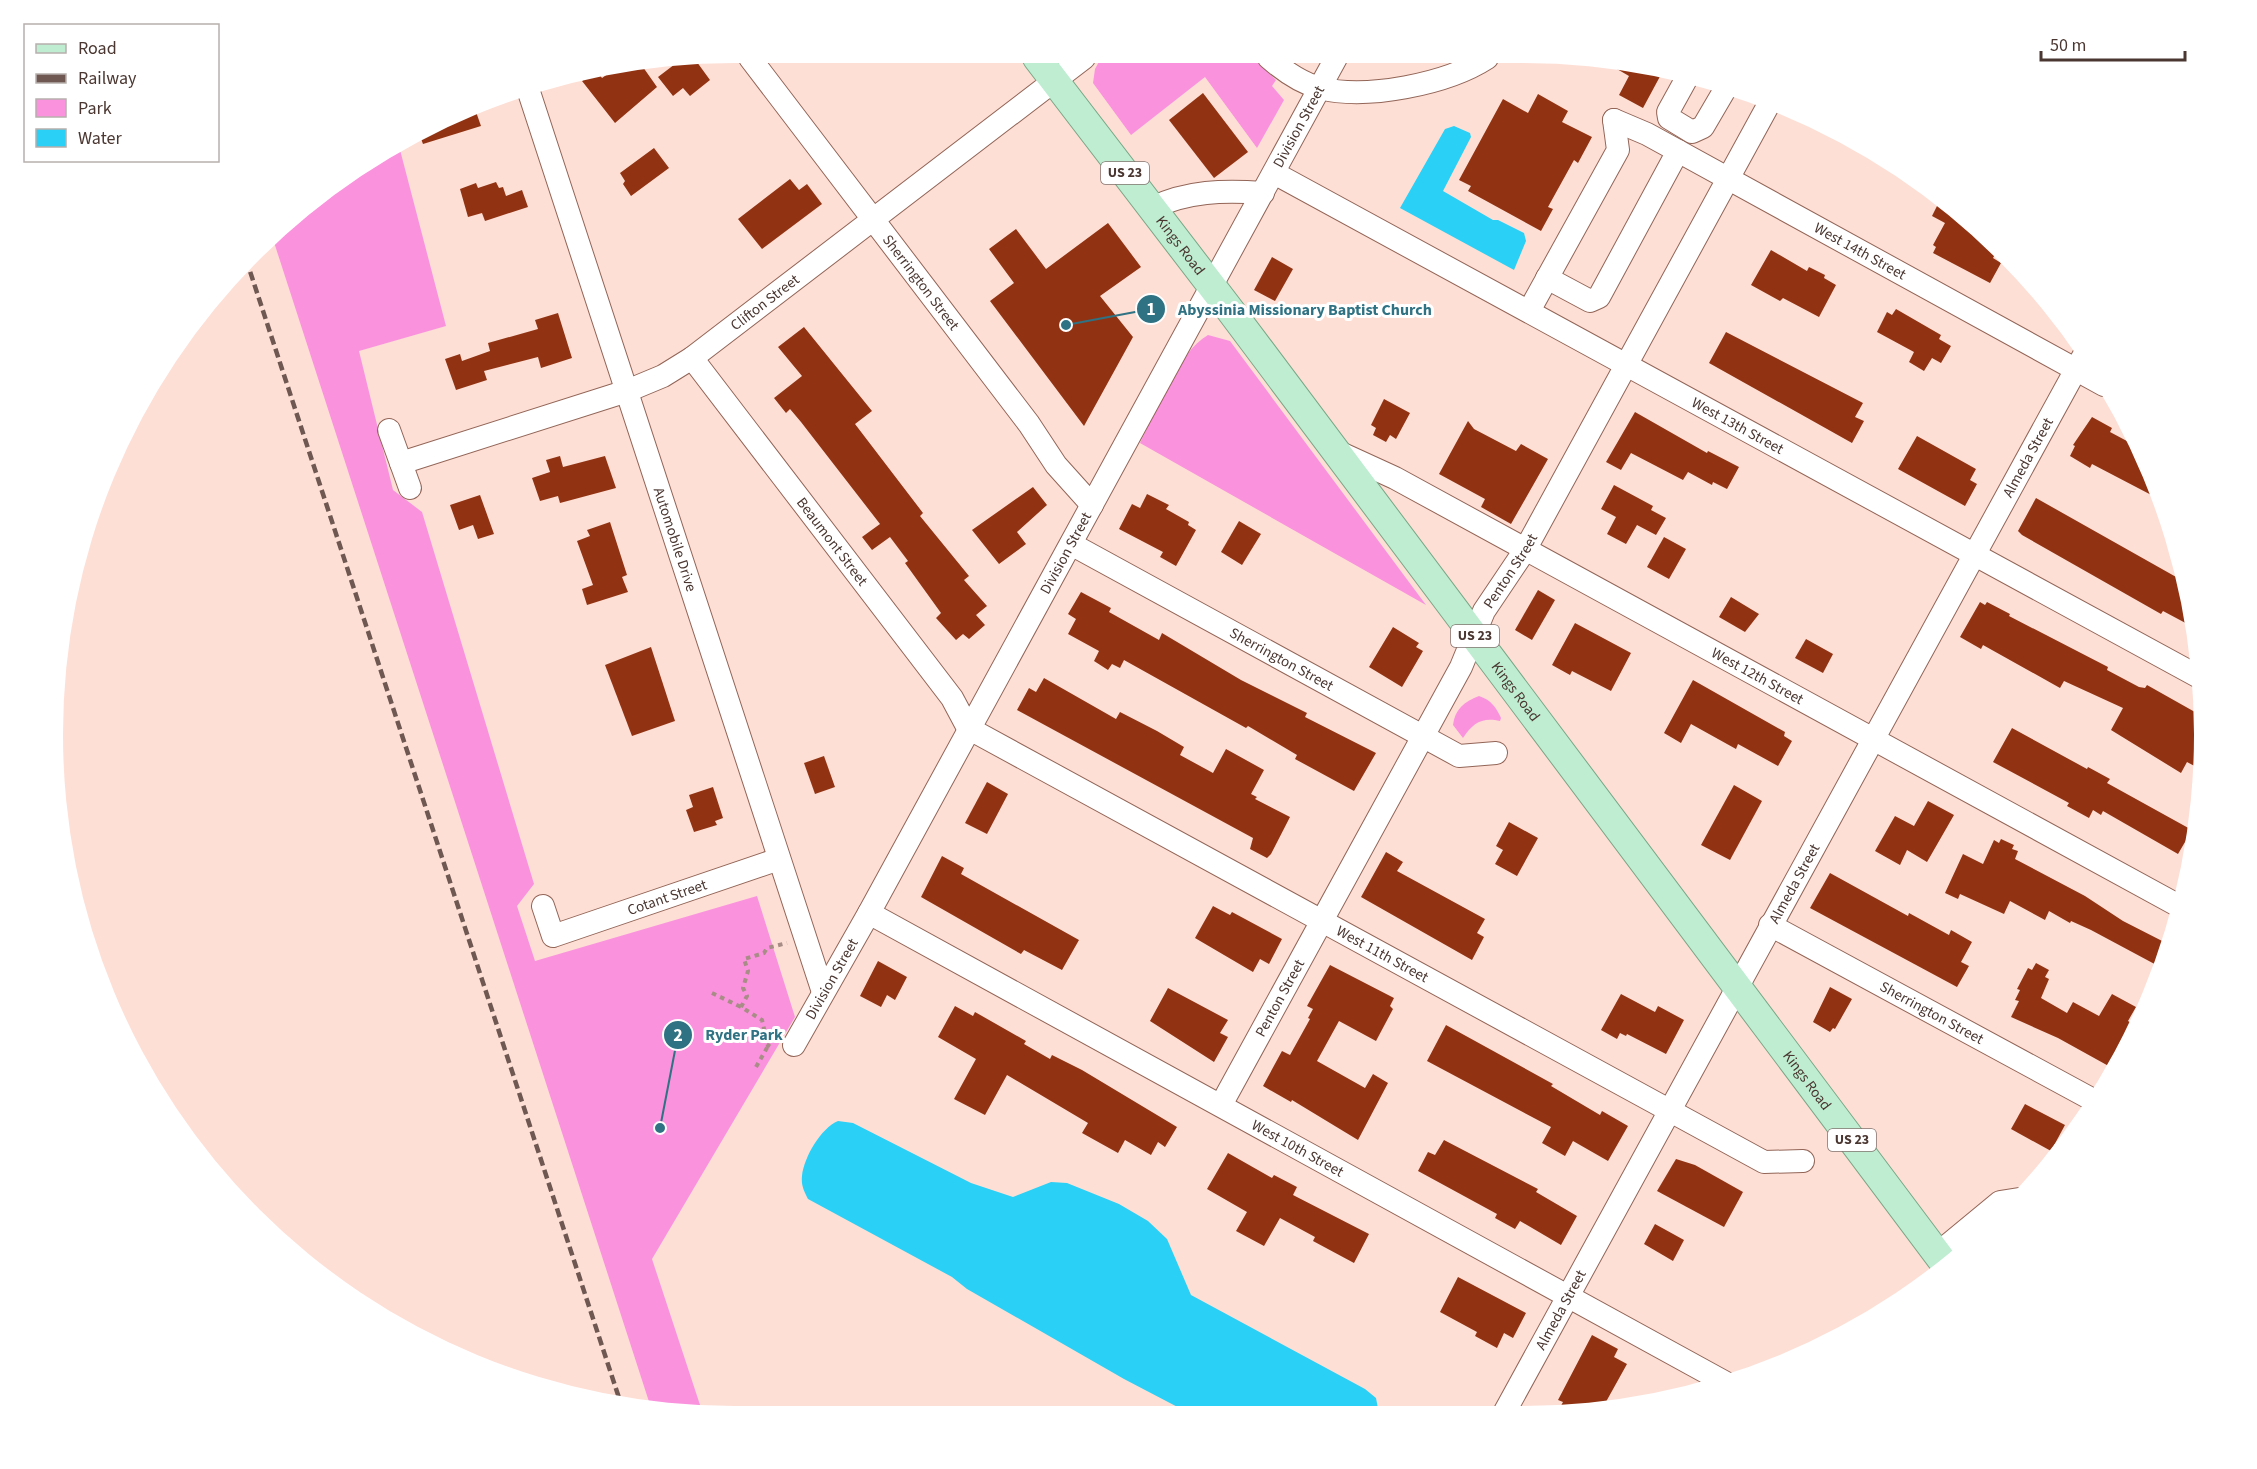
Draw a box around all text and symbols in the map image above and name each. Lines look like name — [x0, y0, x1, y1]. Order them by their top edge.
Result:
legend — [24, 24, 219, 162]
scale bar — [2041, 24, 2185, 62]
text: 50 m — [2050, 33, 2086, 58]
text: Road — [78, 36, 117, 61]
text: Railway — [78, 66, 137, 91]
street label: Division Street — [1268, 82, 1330, 171]
text: Park — [78, 96, 112, 121]
text: Water — [78, 126, 122, 151]
road number: US 23 — [1101, 162, 1149, 184]
street label: Kings Road — [1151, 211, 1210, 279]
street label: West 14th Street — [1810, 217, 1910, 285]
street label: Sherrington Street — [878, 230, 964, 335]
street label: Clifton Street — [726, 269, 804, 335]
callout: Abyssinia Missionary Baptist Church — [1136, 292, 1444, 326]
text: 1 — [1146, 297, 1156, 322]
text: Abyssinia Missionary Baptist Church — [1177, 299, 1432, 321]
street label: West 13th Street — [1688, 392, 1788, 459]
street label: Almeda Street — [1997, 414, 2058, 501]
street label: Automobile Drive — [648, 484, 702, 594]
street label: Beaumont Street — [792, 493, 873, 590]
street label: Division Street — [1035, 508, 1097, 598]
street label: Penton Street — [1478, 530, 1543, 613]
street label: Sherrington Street — [1226, 622, 1337, 696]
road number: US 23 — [1451, 625, 1499, 647]
street label: West 12th Street — [1708, 642, 1807, 710]
street label: Kings Road — [1486, 657, 1545, 726]
street label: Almeda Street — [1764, 840, 1825, 927]
street label: Cotant Street — [624, 874, 709, 920]
street label: West 11th Street — [1333, 920, 1432, 988]
street label: Division Street — [800, 934, 863, 1024]
street label: Penton Street — [1250, 955, 1309, 1041]
street label: Sherrington Street — [1876, 976, 1988, 1049]
callout: Ryder Park — [663, 1018, 795, 1052]
text: 2 — [673, 1023, 683, 1048]
text: Ryder Park — [705, 1024, 783, 1046]
street label: Kings Road — [1778, 1046, 1836, 1115]
street label: West 10th Street — [1248, 1114, 1348, 1182]
road number: US 23 — [1828, 1129, 1876, 1151]
street label: Almeda Street — [1530, 1266, 1591, 1354]

